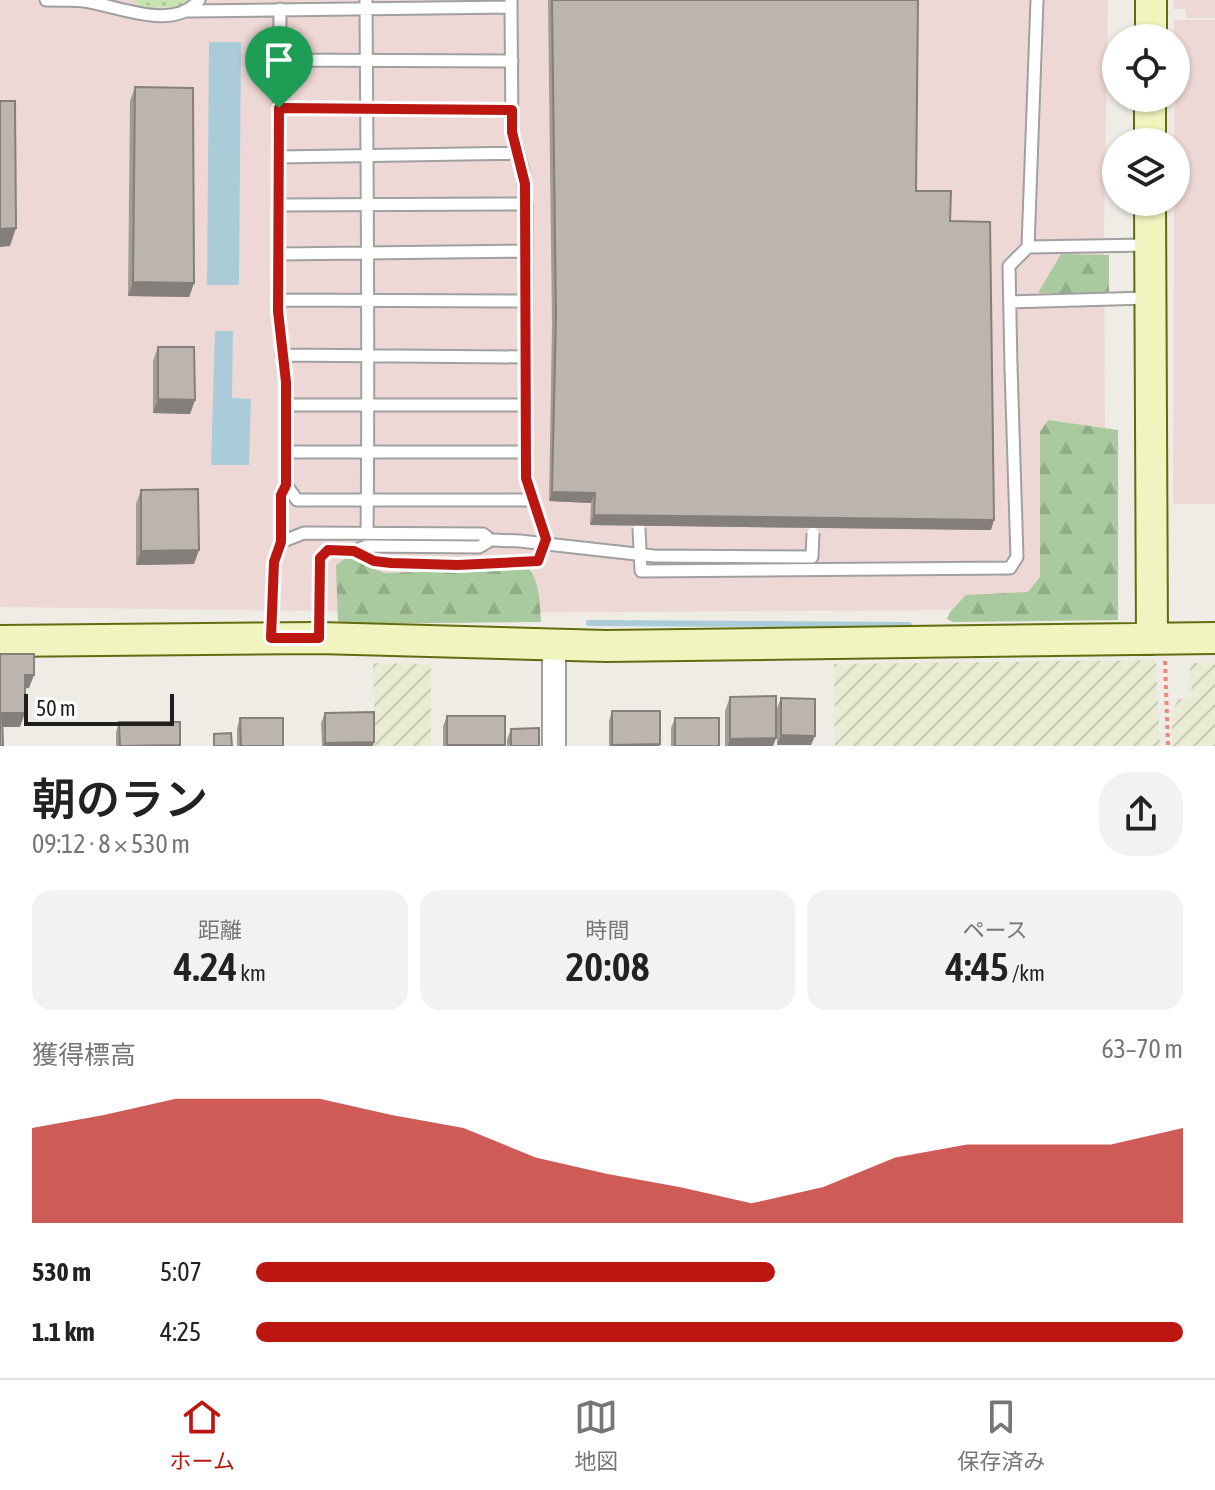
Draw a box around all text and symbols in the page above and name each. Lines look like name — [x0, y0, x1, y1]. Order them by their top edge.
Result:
map controls — [1102, 24, 1190, 216]
button: locate — [1102, 24, 1190, 112]
pin — [245, 26, 313, 108]
icon: arrive — [257, 38, 301, 82]
button: layers — [1102, 128, 1190, 216]
scale bar — [24, 690, 174, 726]
text: 50 m — [36, 695, 76, 721]
button: share — [1099, 772, 1183, 856]
text: 朝のラン — [32, 774, 208, 824]
text: 09:12 · 8 × 530 m — [32, 829, 190, 859]
text: 距離 — [198, 917, 242, 943]
text: 時間 — [585, 917, 630, 943]
text: ペース — [963, 917, 1028, 943]
text: 4.24 — [174, 944, 237, 989]
text: 20:08 — [566, 944, 649, 989]
text: 4:45 — [945, 944, 1009, 989]
text: km — [237, 960, 266, 986]
text: /km — [1009, 960, 1045, 986]
text: 63–70 m — [1101, 1034, 1183, 1064]
text: 獲得標高 — [32, 1040, 136, 1070]
text: 530 m — [32, 1257, 91, 1287]
text: 5:07 — [160, 1257, 202, 1287]
text: 1.1 km — [32, 1317, 95, 1347]
text: 4:25 — [160, 1317, 201, 1347]
tab: ホーム — [170, 1395, 235, 1475]
tab: 地図 — [574, 1395, 618, 1475]
tab: 保存済み — [957, 1395, 1045, 1475]

